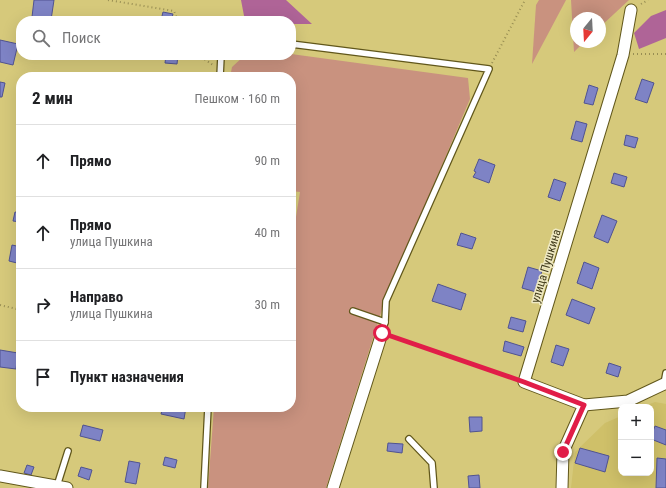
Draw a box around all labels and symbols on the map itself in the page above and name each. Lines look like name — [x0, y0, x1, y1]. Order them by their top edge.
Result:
north arrow — [570, 12, 606, 48]
street label: улица Пушкина — [528, 227, 564, 305]
route start — [373, 324, 391, 342]
route end — [554, 443, 572, 461]

